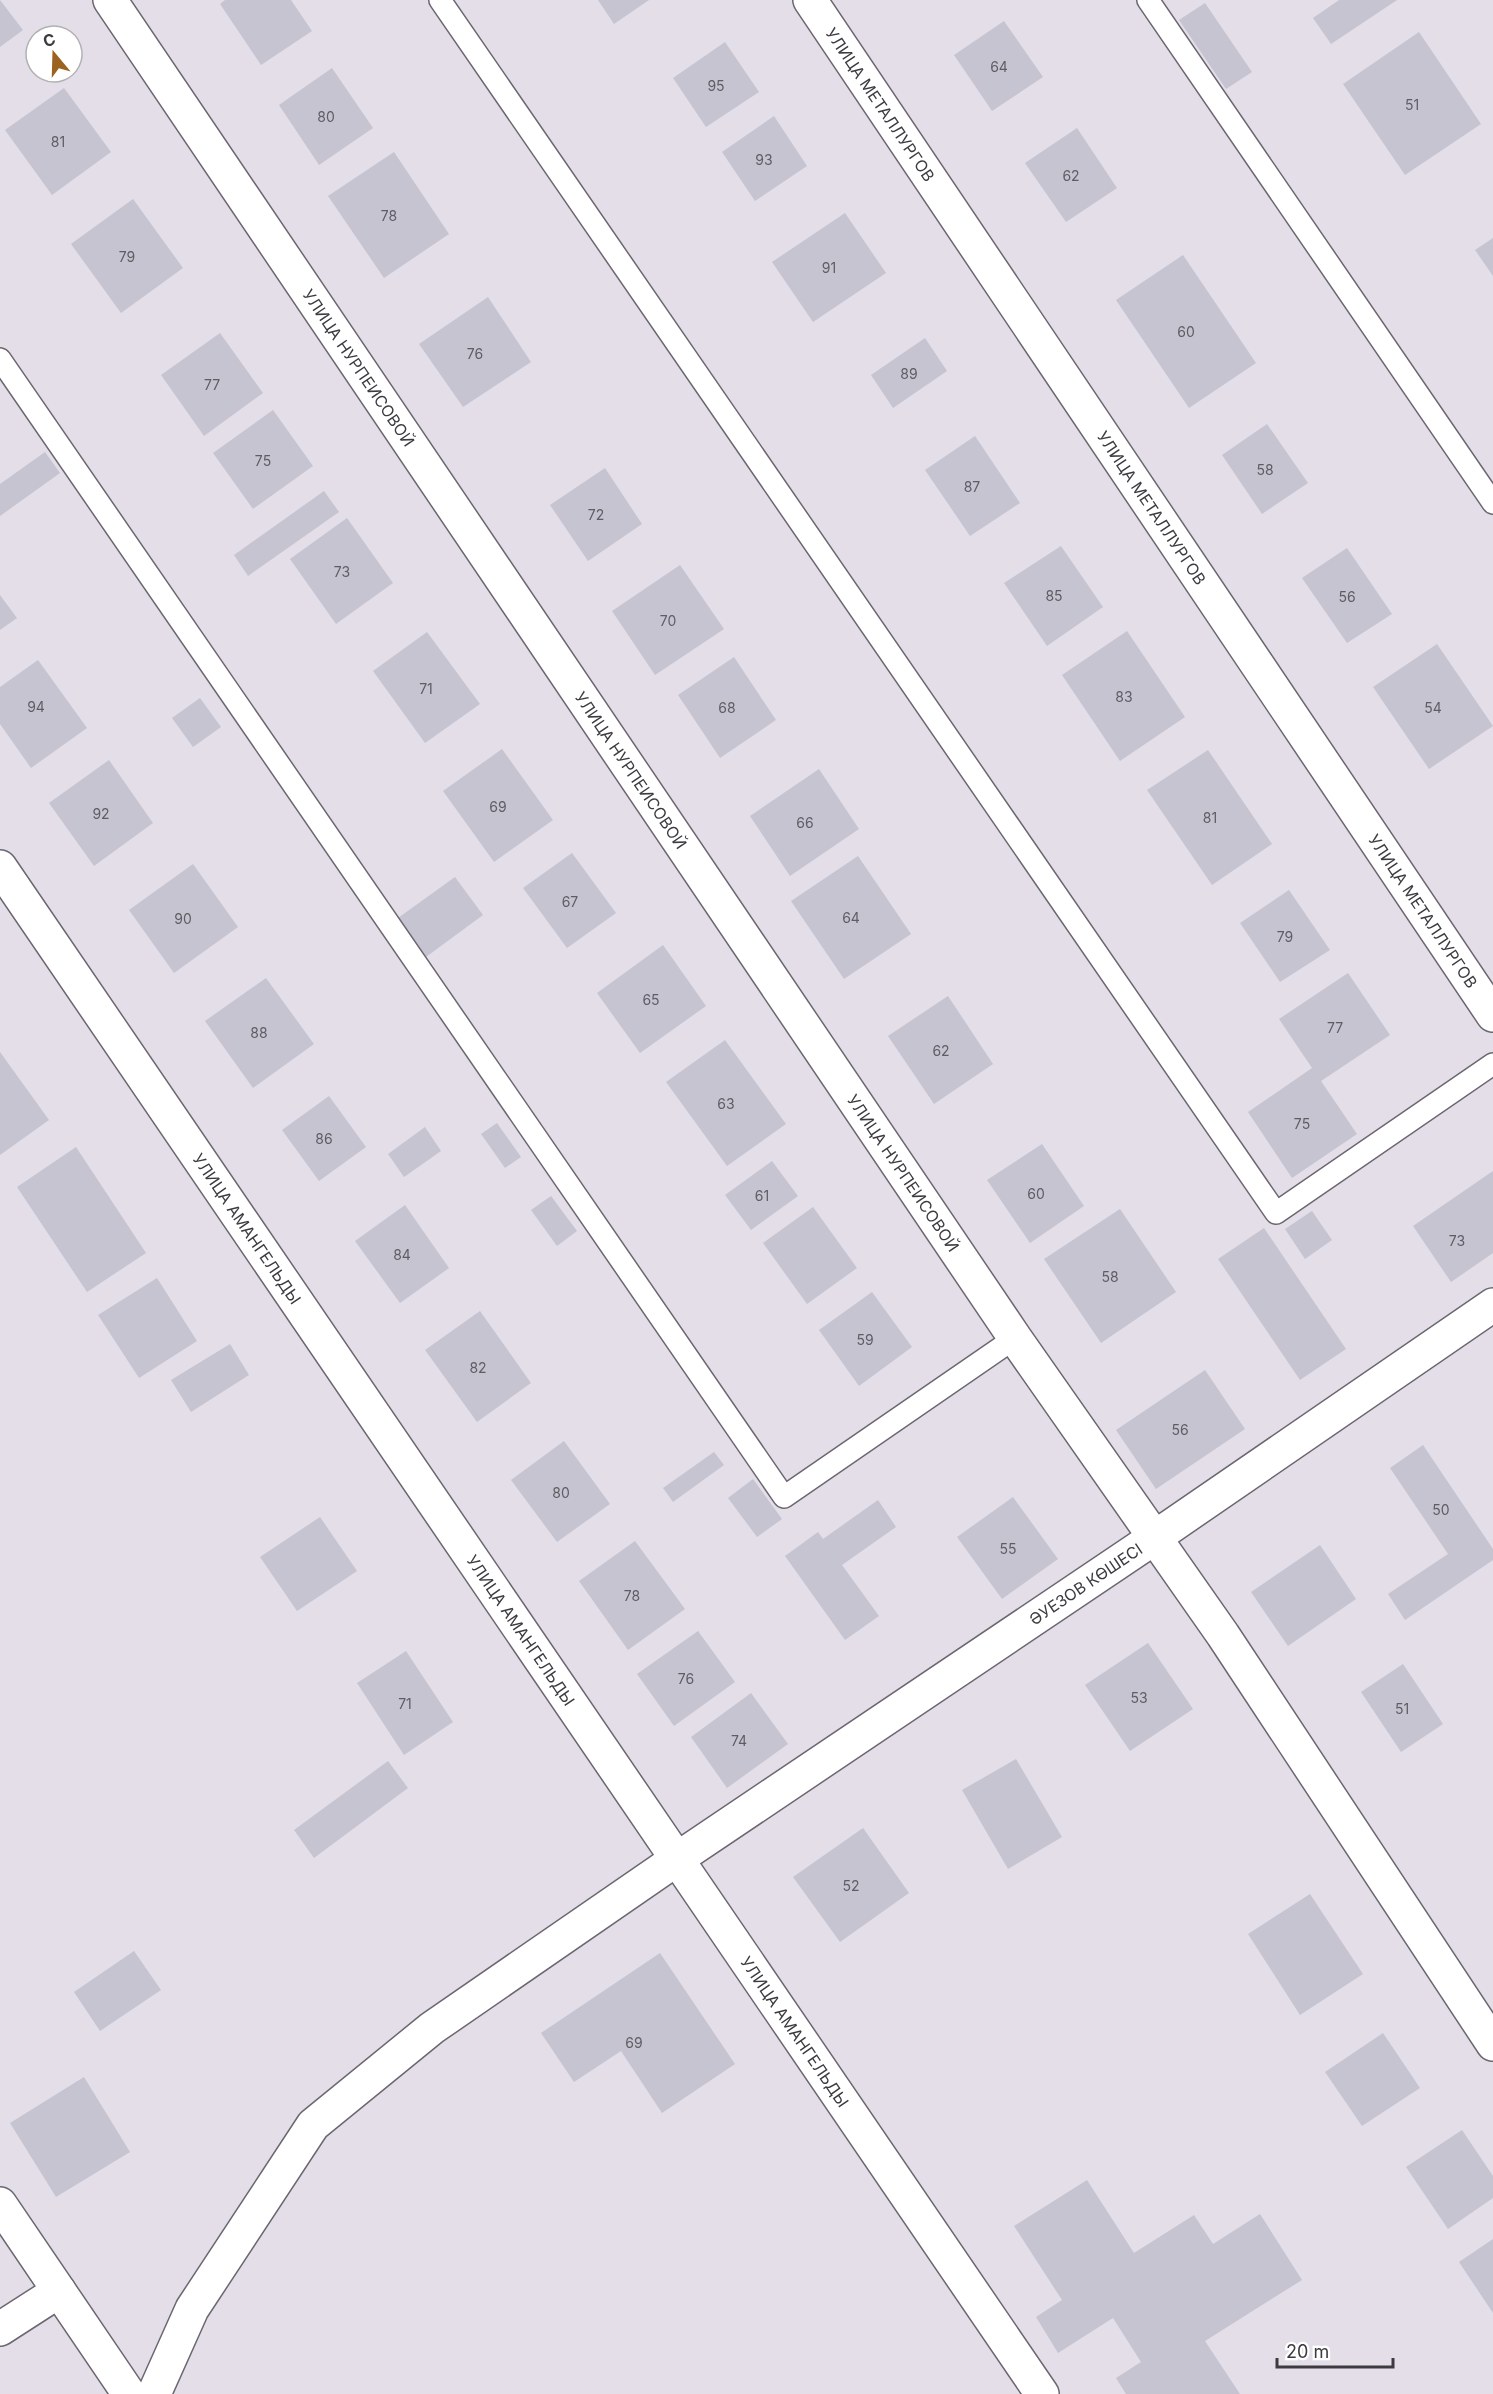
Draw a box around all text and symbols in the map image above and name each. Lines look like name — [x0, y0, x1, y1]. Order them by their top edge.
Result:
north arrow — [24, 24, 84, 84]
street label: УЛИЦА МЕТАЛЛУРГОВ — [822, 24, 939, 185]
text: С — [40, 28, 58, 51]
house number: 64 — [990, 58, 1008, 75]
house number: 95 — [707, 77, 725, 94]
house number: 51 — [1405, 96, 1419, 113]
house number: 80 — [317, 108, 335, 125]
house number: 81 — [51, 133, 65, 150]
house number: 93 — [755, 151, 773, 168]
house number: 62 — [1062, 167, 1080, 184]
house number: 78 — [381, 207, 397, 224]
house number: 79 — [119, 248, 135, 265]
house number: 91 — [822, 259, 836, 276]
street label: УЛИЦА НУРПЕИСОВОЙ — [298, 285, 419, 450]
house number: 60 — [1177, 323, 1195, 340]
house number: 76 — [467, 345, 483, 362]
house number: 89 — [900, 365, 918, 382]
house number: 77 — [204, 376, 220, 393]
street label: УЛИЦА МЕТАЛЛУРГОВ — [1093, 427, 1210, 588]
house number: 75 — [255, 452, 271, 469]
house number: 58 — [1256, 461, 1274, 478]
house number: 87 — [964, 478, 980, 495]
house number: 72 — [588, 506, 604, 523]
house number: 73 — [334, 563, 350, 580]
house number: 85 — [1045, 587, 1063, 604]
house number: 56 — [1338, 588, 1356, 605]
house number: 70 — [660, 612, 676, 629]
house number: 71 — [419, 680, 433, 697]
street label: УЛИЦА НУРПЕИСОВОЙ — [571, 688, 691, 853]
house number: 83 — [1115, 688, 1133, 705]
house number: 94 — [27, 698, 45, 715]
house number: 68 — [718, 699, 736, 716]
house number: 54 — [1424, 699, 1442, 716]
house number: 69 — [489, 798, 507, 815]
house number: 92 — [92, 805, 110, 822]
house number: 81 — [1203, 809, 1217, 826]
house number: 66 — [796, 814, 814, 831]
street label: УЛИЦА МЕТАЛЛУРГОВ — [1364, 830, 1482, 992]
house number: 67 — [562, 893, 578, 910]
house number: 64 — [842, 909, 860, 926]
house number: 90 — [174, 910, 192, 927]
house number: 79 — [1277, 928, 1293, 945]
house number: 65 — [642, 991, 660, 1008]
house number: 77 — [1327, 1019, 1343, 1036]
house number: 88 — [250, 1024, 268, 1041]
house number: 62 — [932, 1042, 950, 1059]
street label: УЛИЦА НУРПЕИСОВОЙ — [843, 1090, 964, 1255]
house number: 63 — [717, 1095, 735, 1112]
house number: 75 — [1294, 1115, 1310, 1132]
house number: 86 — [315, 1130, 333, 1147]
street label: УЛИЦА АМАНГЕЛЬДЫ — [188, 1150, 305, 1308]
house number: 60 — [1027, 1185, 1045, 1202]
house number: 61 — [755, 1187, 769, 1204]
house number: 73 — [1449, 1232, 1465, 1249]
house number: 84 — [393, 1246, 411, 1263]
house number: 58 — [1101, 1268, 1119, 1285]
house number: 59 — [856, 1331, 874, 1348]
house number: 82 — [469, 1359, 487, 1376]
house number: 56 — [1171, 1421, 1189, 1438]
house number: 80 — [552, 1484, 570, 1501]
house number: 50 — [1432, 1501, 1450, 1518]
street label: ӘУЕЗОВ КӨШЕСІ — [1025, 1539, 1146, 1629]
house number: 55 — [999, 1540, 1017, 1557]
street label: УЛИЦА АМАНГЕЛЬДЫ — [462, 1551, 579, 1709]
house number: 78 — [624, 1587, 640, 1604]
house number: 76 — [678, 1670, 694, 1687]
house number: 53 — [1130, 1689, 1148, 1706]
house number: 71 — [398, 1695, 412, 1712]
house number: 51 — [1395, 1700, 1409, 1717]
house number: 74 — [731, 1732, 747, 1749]
house number: 52 — [842, 1877, 860, 1894]
street label: УЛИЦА АМАНГЕЛЬДЫ — [736, 1952, 853, 2111]
house number: 69 — [625, 2034, 643, 2051]
scale bar — [1277, 2331, 1392, 2369]
text: 20 m — [1286, 2341, 1329, 2362]

